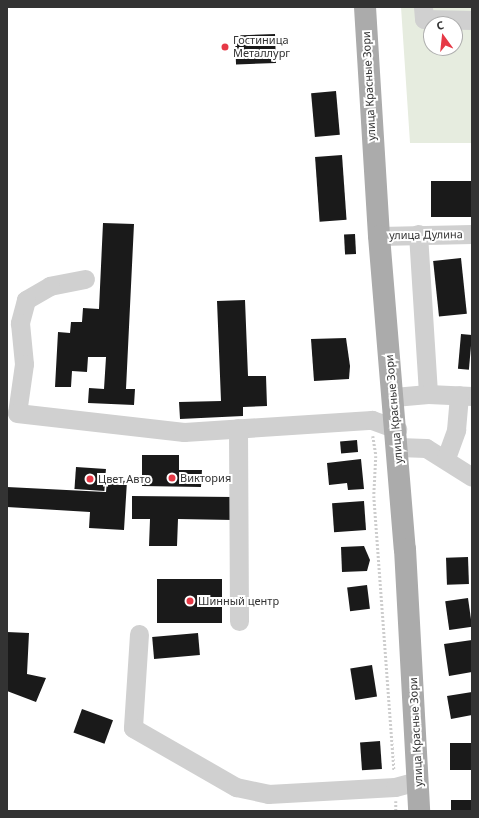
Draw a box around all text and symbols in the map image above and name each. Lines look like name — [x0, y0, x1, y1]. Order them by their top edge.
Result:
north arrow — [423, 16, 463, 56]
text: С — [435, 17, 445, 33]
street label: улица Красные Зори — [360, 31, 378, 141]
place label: Гостиница Металлург — [233, 34, 290, 60]
marker: Гостиница Металлург — [220, 42, 230, 52]
street label: улица Дулина — [389, 228, 463, 242]
street label: улица Красные Зори — [383, 354, 405, 464]
place label: Виктория — [180, 471, 231, 485]
place label: Цвет Авто — [98, 472, 151, 486]
marker: Виктория — [167, 473, 177, 483]
marker: Цвет Авто — [85, 474, 95, 484]
place label: Шинный центр — [198, 594, 279, 608]
marker: Шинный центр — [185, 596, 195, 606]
street label: улица Красные Зори — [407, 677, 425, 787]

